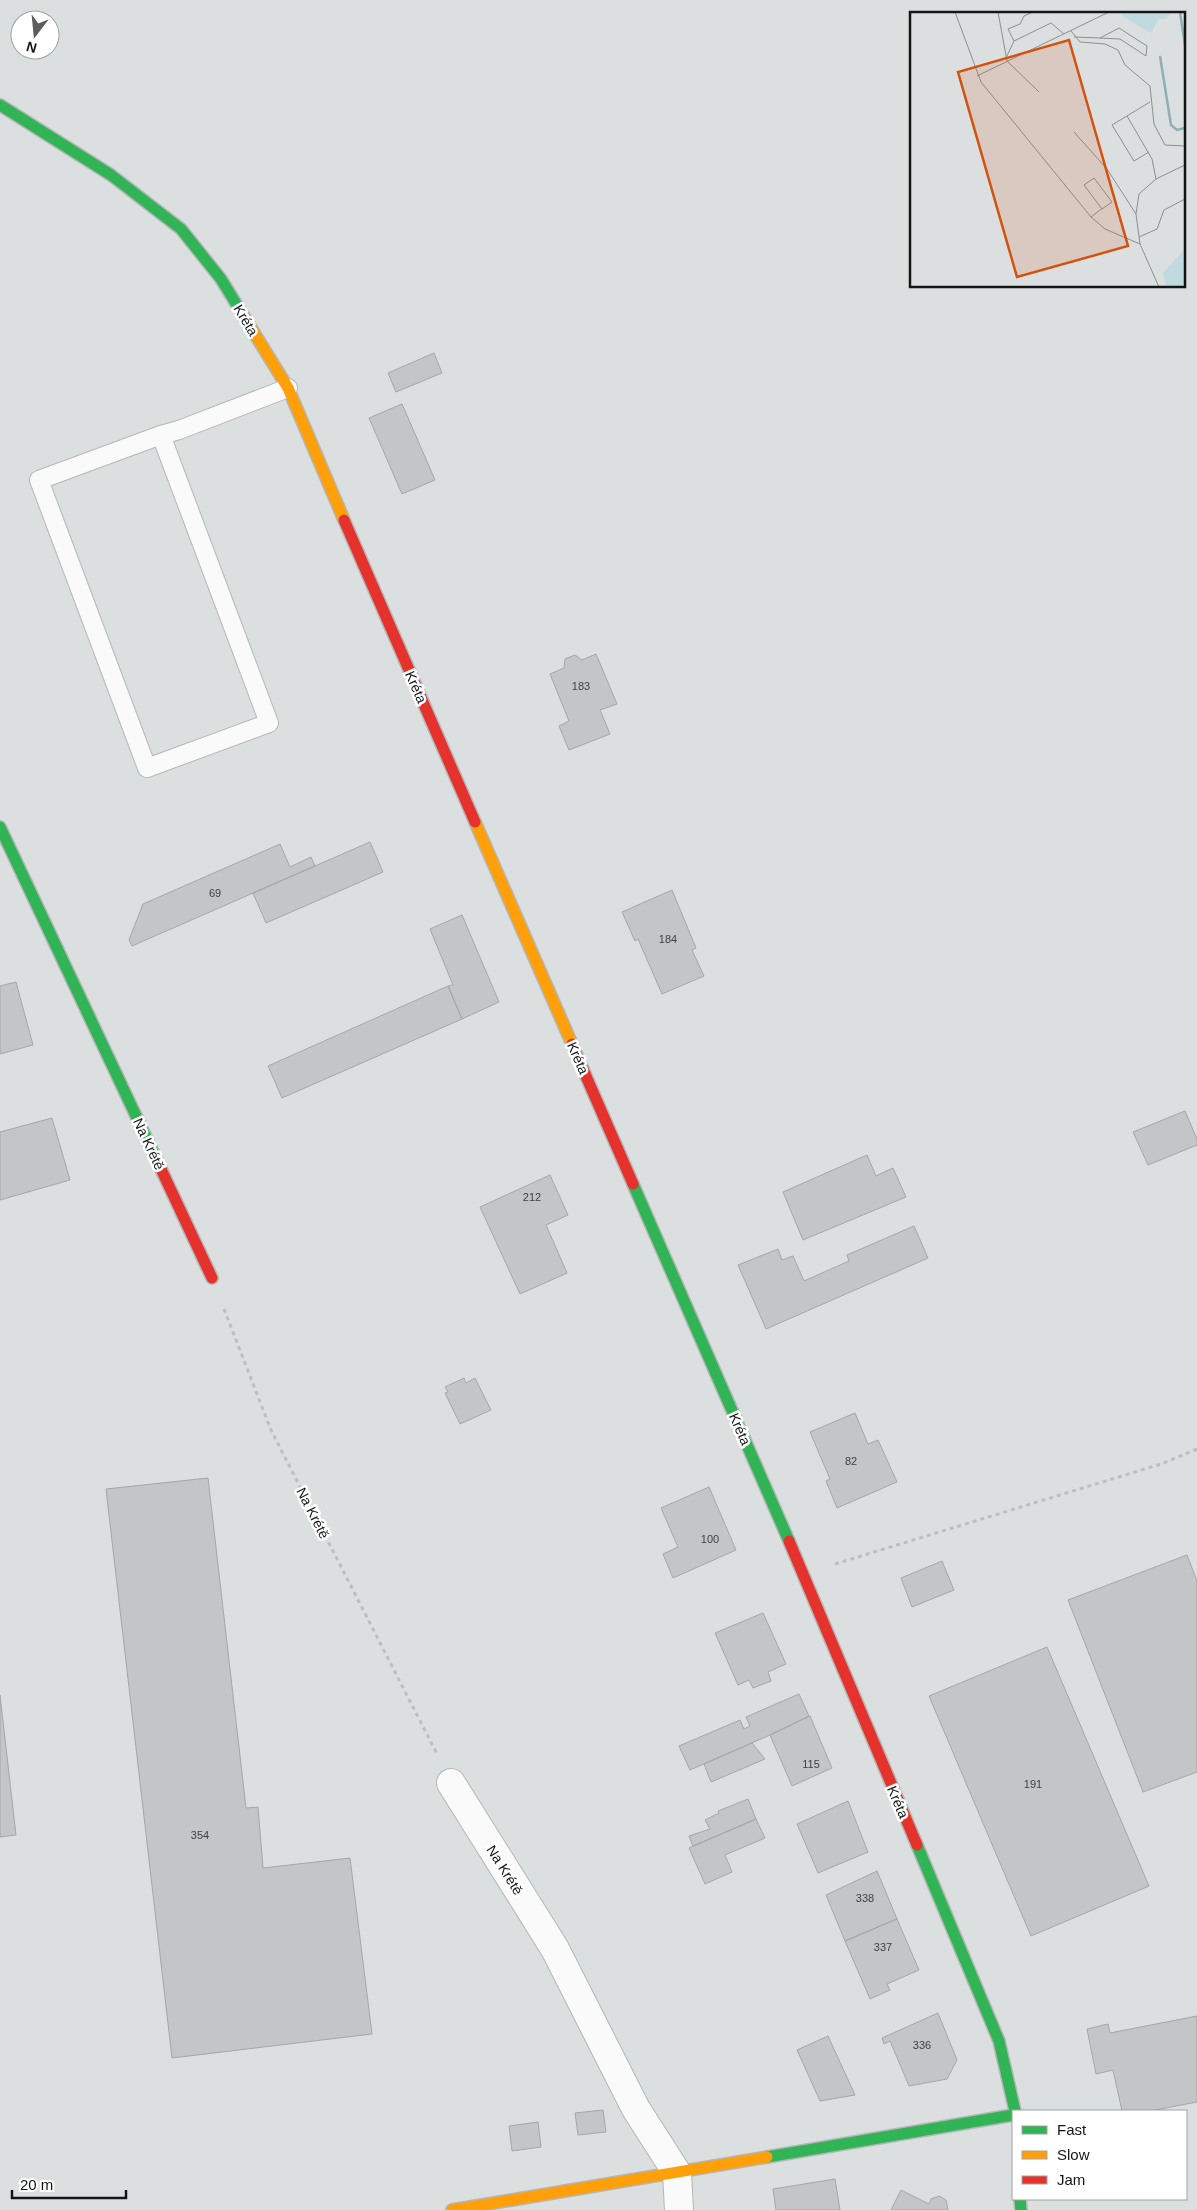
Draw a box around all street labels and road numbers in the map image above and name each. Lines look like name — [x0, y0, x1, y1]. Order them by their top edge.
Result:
street label: Kréta — [231, 302, 262, 339]
street label: Kréta — [402, 668, 430, 706]
street label: Kréta — [564, 1039, 592, 1077]
street label: Na Krétě — [130, 1116, 168, 1173]
street label: Kréta — [726, 1410, 754, 1448]
street label: Na Krétě — [293, 1485, 333, 1541]
street label: Kréta — [884, 1783, 912, 1821]
street label: Na Krétě — [484, 1842, 527, 1898]

